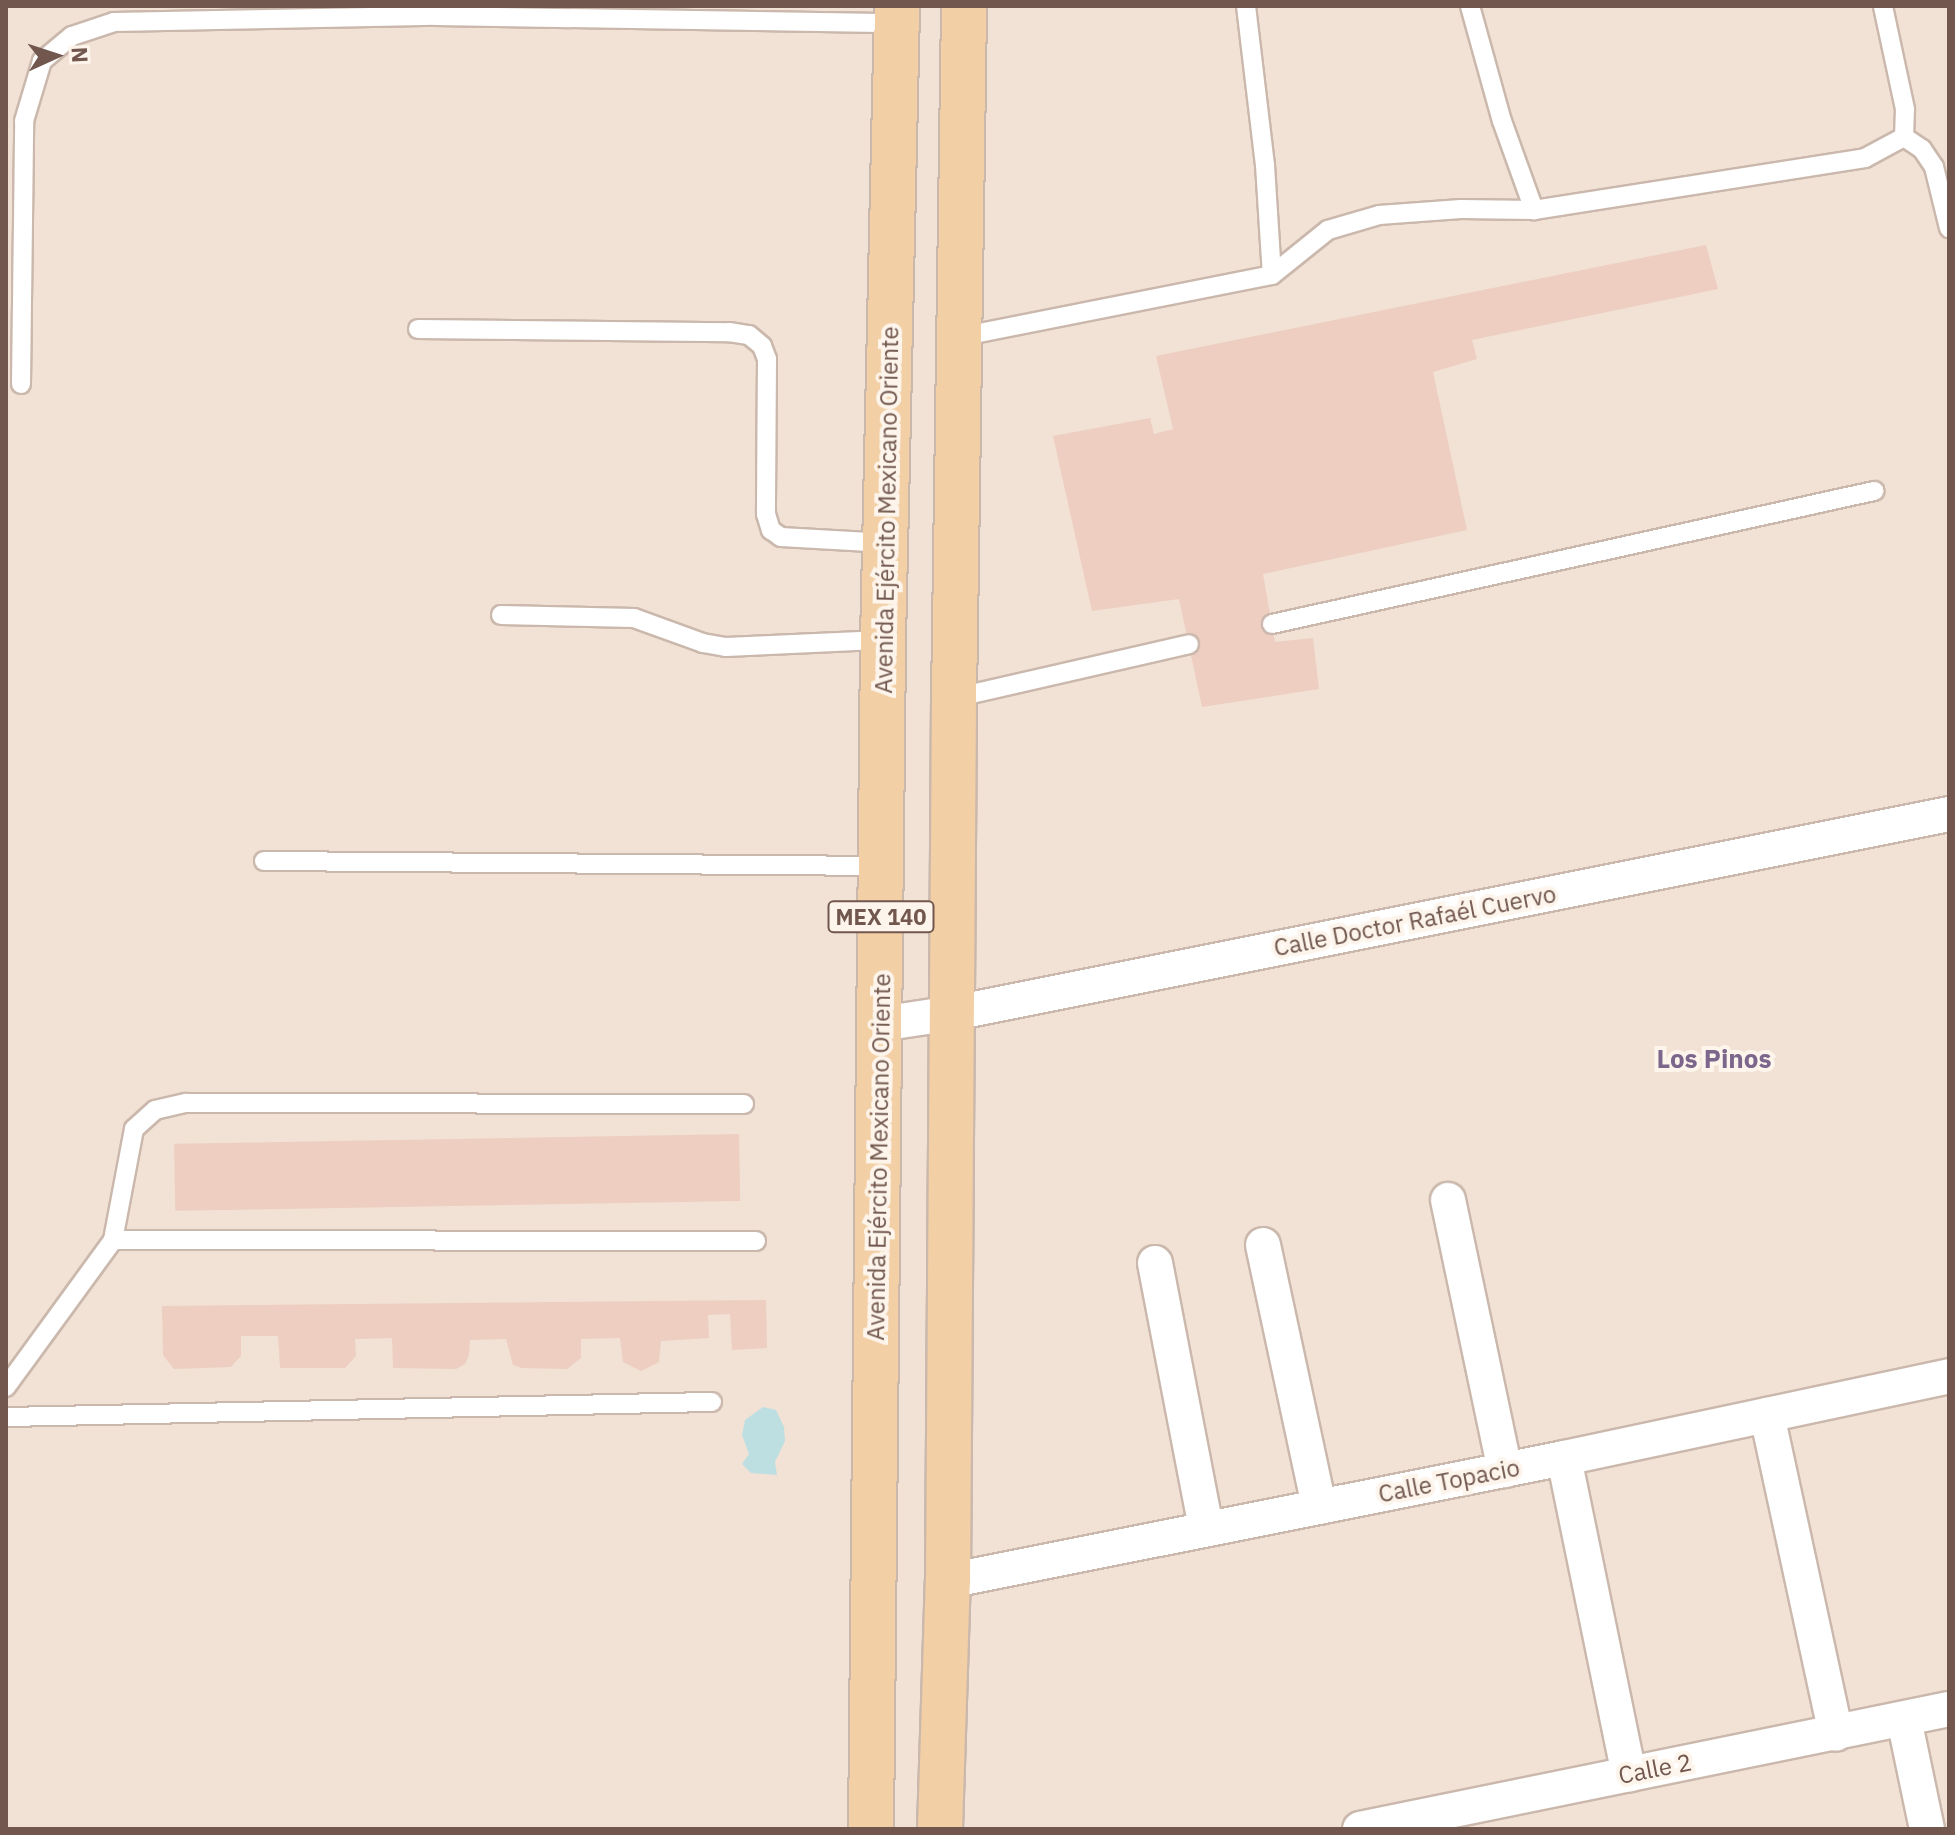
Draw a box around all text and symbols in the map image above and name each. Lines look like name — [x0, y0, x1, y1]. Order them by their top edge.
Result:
north arrow — [16, 16, 96, 96]
text: N — [66, 46, 95, 63]
street label: Avenida Ejército Mexicano Oriente — [869, 326, 905, 694]
street label: Calle Doctor Rafaél Cuervo — [1271, 879, 1559, 963]
road number: MEX 140 — [827, 899, 935, 935]
street label: Avenida Ejército Mexicano Oriente — [861, 973, 897, 1341]
district label: Los Pinos — [1656, 1043, 1772, 1075]
street label: Calle Topacio — [1376, 1453, 1522, 1509]
street label: Calle 2 — [1616, 1748, 1694, 1790]

